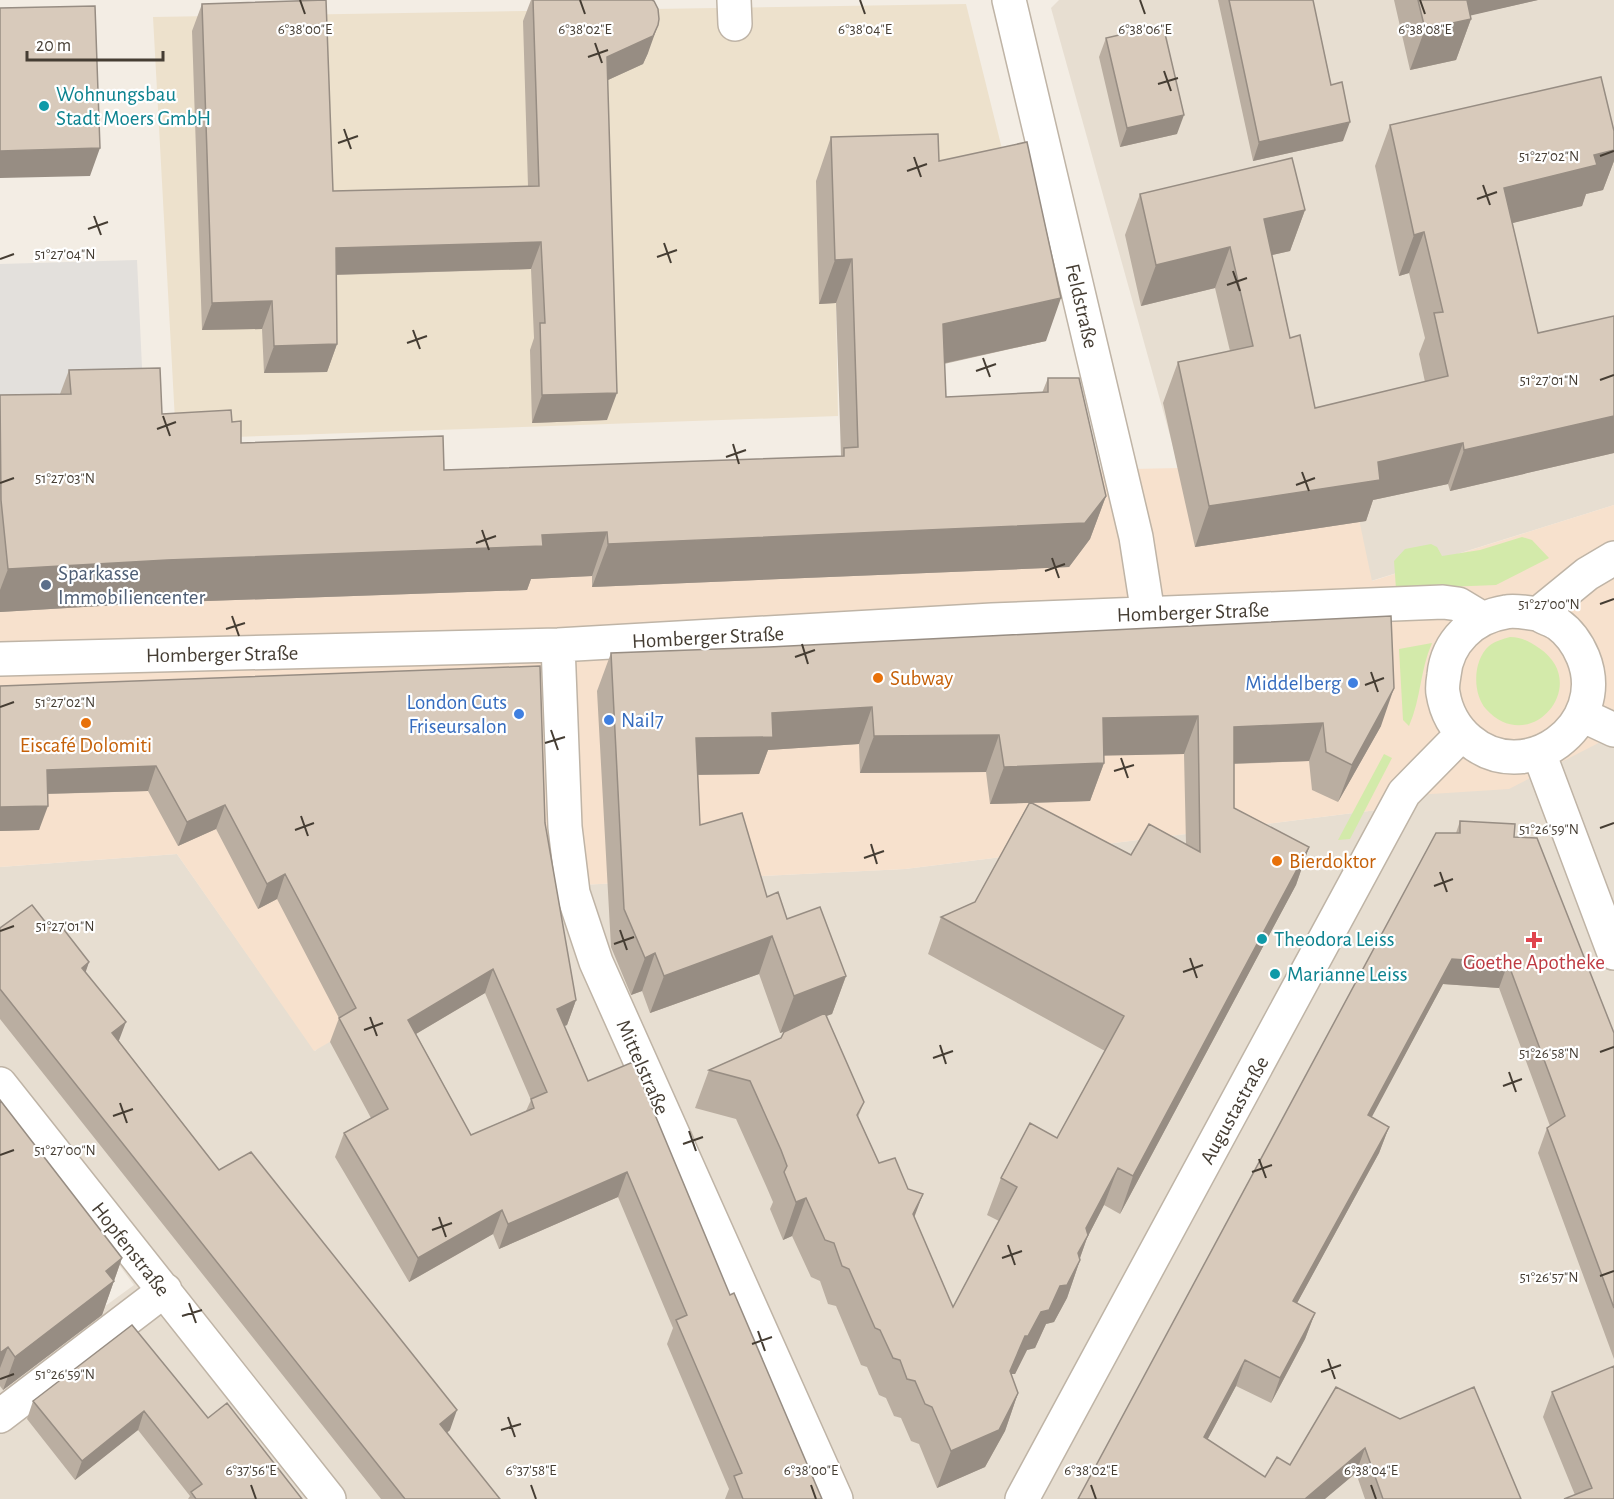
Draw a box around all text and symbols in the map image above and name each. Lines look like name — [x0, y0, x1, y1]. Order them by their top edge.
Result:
text: 6°38'00"E — [278, 22, 332, 37]
text: 6°38'02"E — [558, 22, 612, 37]
text: 6°38'04"E — [838, 22, 892, 37]
text: 6°38'06"E — [1118, 22, 1172, 37]
text: 6°38'08"E — [1398, 22, 1452, 37]
scale bar — [27, 24, 164, 62]
text: 20 m — [36, 37, 71, 55]
place label: Wohnungsbau Stadt Moers GmbH — [56, 84, 211, 129]
marker: Wohnungsbau Stadt Moers GmbH — [37, 99, 51, 113]
text: 51°27'02"N — [1519, 149, 1579, 164]
text: 51°27'04"N — [35, 247, 95, 262]
street label: Feldstraße — [1062, 262, 1101, 350]
text: 51°27'01"N — [1520, 373, 1578, 388]
text: 51°27'03"N — [35, 471, 95, 486]
place label: Sparkasse Immobiliencenter — [58, 563, 205, 608]
marker: Sparkasse Immobiliencenter — [39, 578, 53, 592]
text: 51°27'00"N — [1518, 597, 1580, 612]
street label: Homberger Straße — [1116, 599, 1270, 626]
street label: Homberger Straße — [631, 623, 785, 652]
street label: Homberger Straße — [146, 643, 298, 666]
place label: Subway — [890, 668, 953, 689]
marker: Subway — [871, 671, 885, 685]
place label: Middelberg — [1245, 673, 1342, 694]
marker: Middelberg — [1346, 676, 1360, 690]
place label: London Cuts Friseursalon — [407, 692, 507, 737]
text: 51°27'02"N — [35, 695, 95, 710]
marker: London Cuts Friseursalon — [512, 707, 526, 721]
place label: Nail7 — [621, 710, 664, 731]
marker: Nail7 — [602, 713, 616, 727]
marker: Eiscafé Dolomiti — [79, 716, 93, 730]
place label: Eiscafé Dolomiti — [20, 735, 152, 756]
text: 51°26'59"N — [1519, 822, 1579, 837]
place label: Bierdoktor — [1289, 851, 1376, 872]
marker: Bierdoktor — [1270, 854, 1284, 868]
text: 51°27'01"N — [36, 919, 94, 934]
place label: Theodora Leiss — [1274, 929, 1394, 950]
marker: Theodora Leiss — [1255, 932, 1269, 946]
marker: Goethe Apotheke — [1527, 933, 1541, 947]
place label: Goethe Apotheke — [1463, 952, 1605, 973]
place label: Marianne Leiss — [1287, 964, 1408, 985]
marker: Marianne Leiss — [1268, 967, 1282, 981]
street label: Mittelstraße — [612, 1016, 673, 1118]
text: 51°26'58"N — [1519, 1046, 1579, 1061]
street label: Augustastraße — [1196, 1053, 1273, 1168]
text: 51°27'00"N — [34, 1143, 96, 1158]
street label: Hopfenstraße — [88, 1198, 174, 1300]
text: 51°26'57"N — [1519, 1270, 1579, 1285]
text: 51°26'59"N — [35, 1367, 95, 1382]
text: 6°37'56"E — [225, 1463, 277, 1478]
text: 6°37'58"E — [505, 1463, 557, 1478]
text: 6°38'00"E — [784, 1463, 838, 1478]
text: 6°38'02"E — [1064, 1463, 1118, 1478]
text: 6°38'04"E — [1344, 1463, 1398, 1478]

